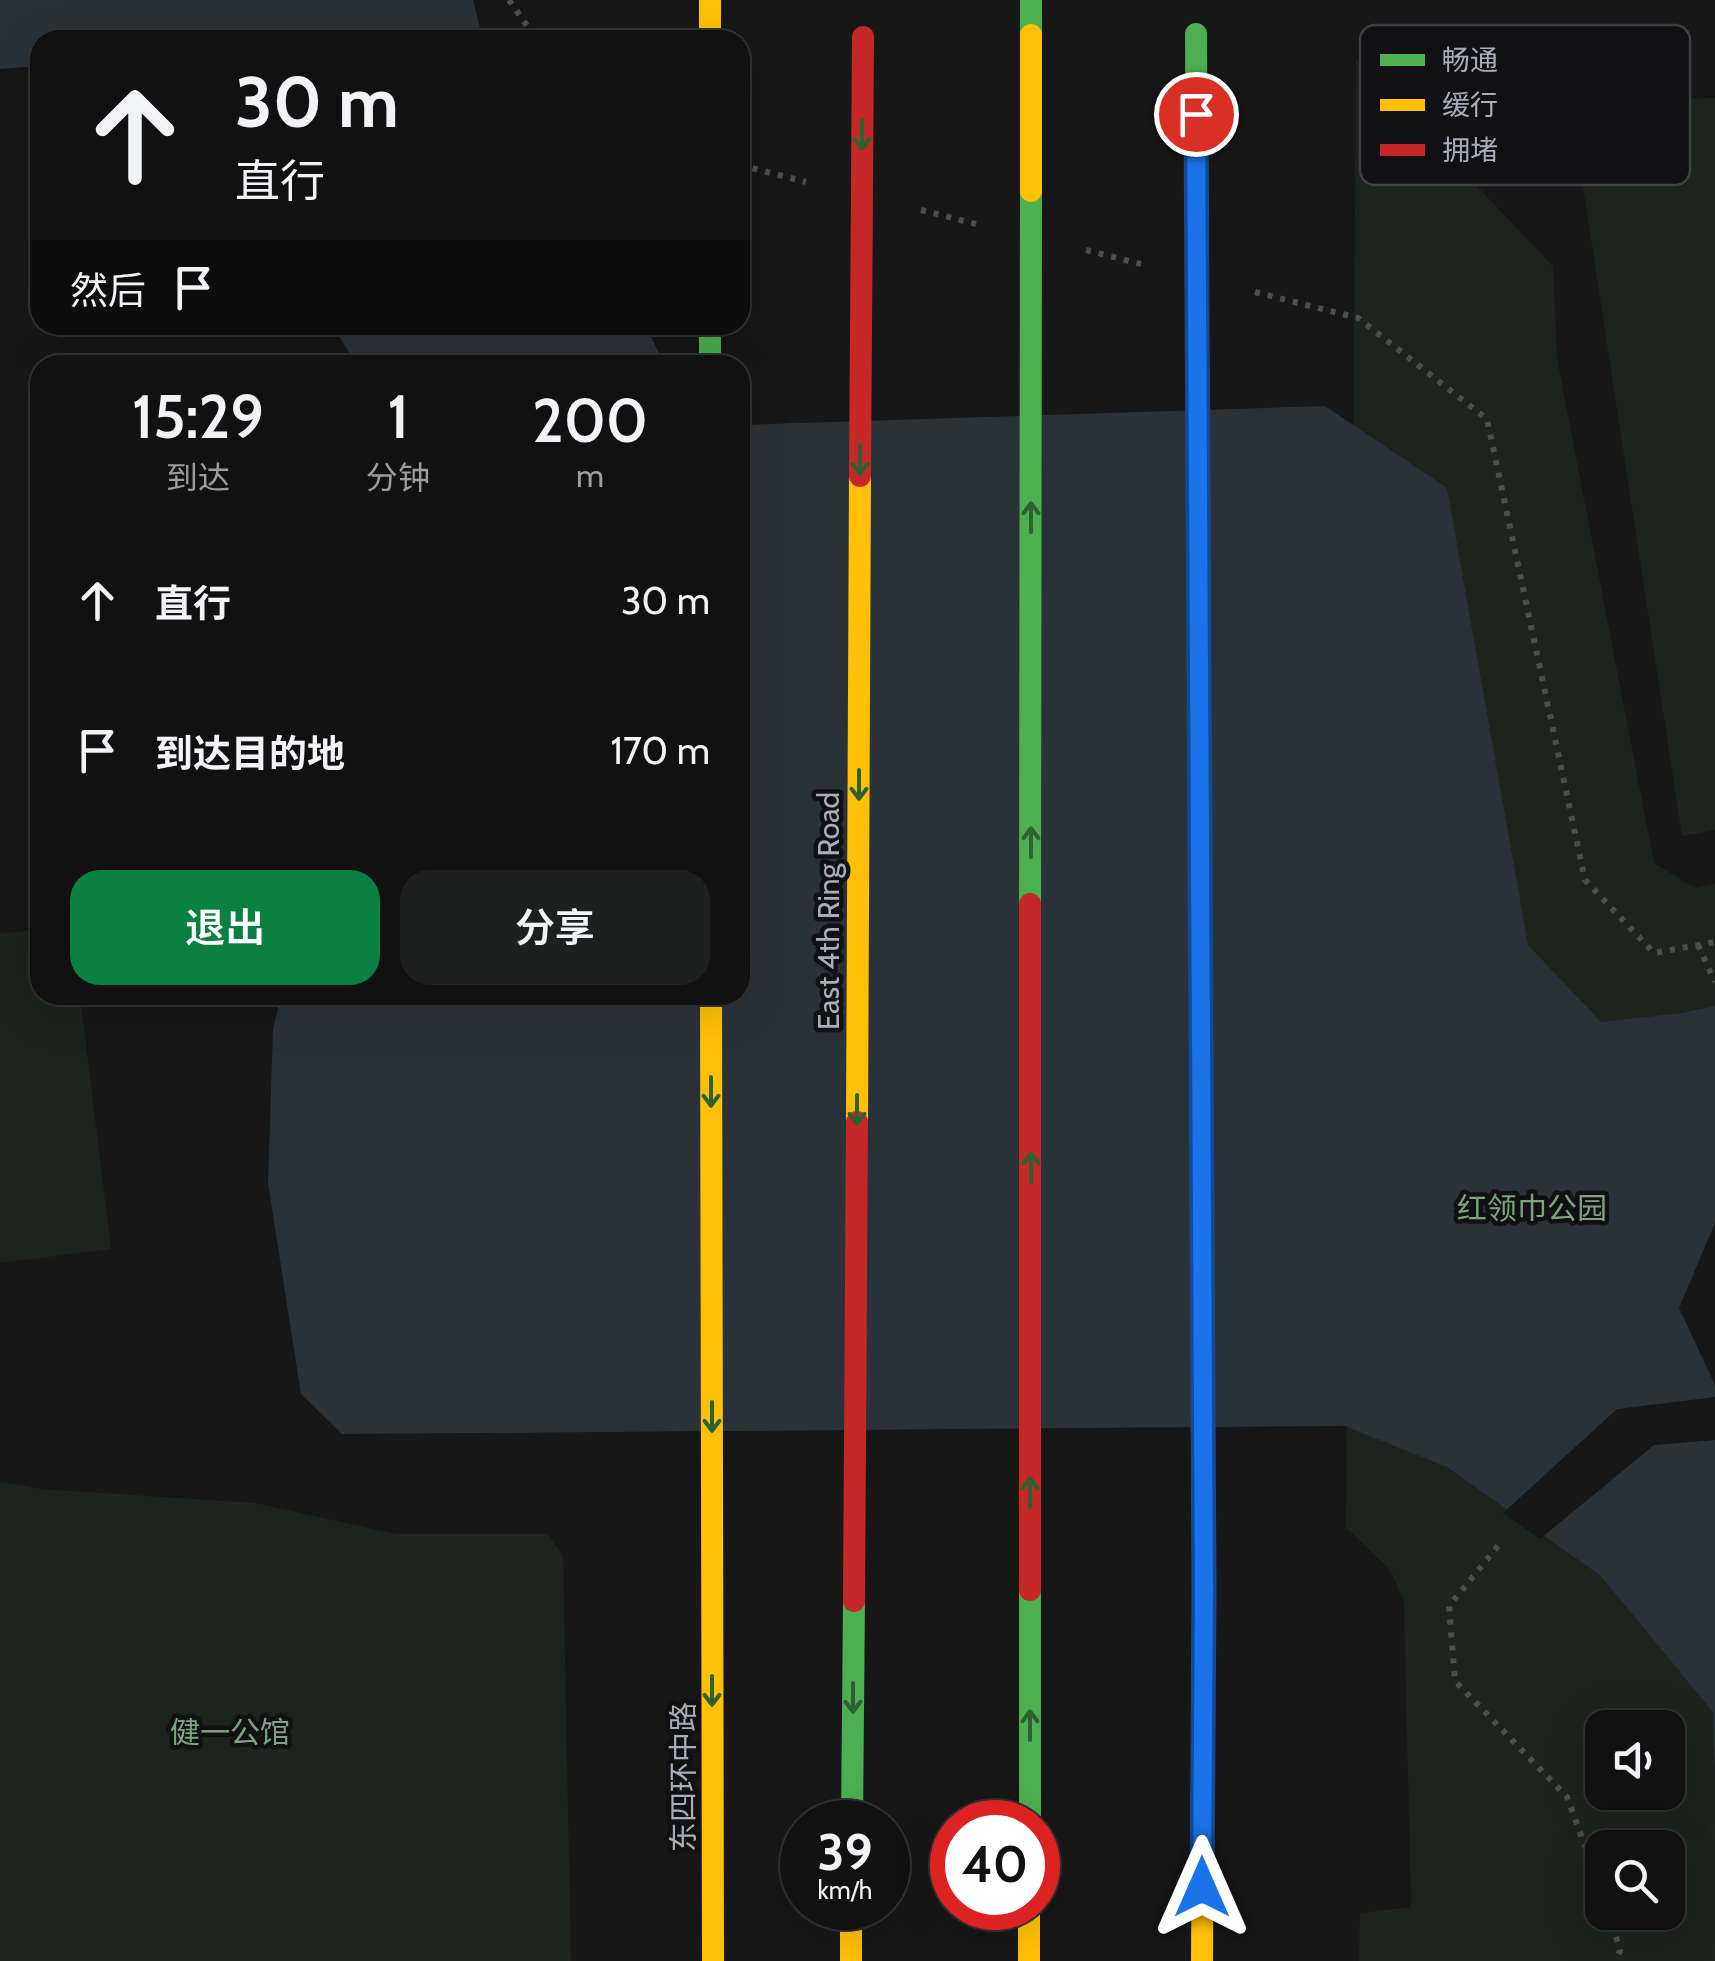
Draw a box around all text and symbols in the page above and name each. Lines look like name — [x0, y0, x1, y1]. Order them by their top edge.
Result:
legend — [1360, 25, 1690, 185]
text: 畅通 — [1442, 43, 1498, 77]
text: 30 m — [235, 59, 399, 145]
icon: ahead — [70, 70, 200, 200]
pin — [1154, 72, 1239, 157]
icon: arrive — [1169, 87, 1224, 142]
text: 缓行 — [1442, 88, 1498, 122]
one-way arrow — [852, 118, 872, 150]
text: 拥堵 — [1442, 133, 1498, 167]
text: 直行 — [235, 154, 325, 208]
icon: arrive — [166, 260, 221, 315]
text: 然后 — [70, 267, 146, 314]
text: 15:29 — [132, 380, 264, 453]
text: 1 — [387, 380, 409, 453]
text: 200 — [532, 384, 648, 457]
one-way arrow — [851, 443, 870, 475]
text: m — [576, 456, 604, 495]
text: 到达 — [166, 458, 230, 497]
text: 分钟 — [366, 458, 430, 497]
one-way arrow — [1022, 502, 1040, 534]
icon: ahead — [70, 573, 125, 628]
text: 30 m — [621, 577, 710, 624]
text: 直行 — [155, 580, 231, 627]
icon: arrive — [70, 723, 125, 778]
text: 170 m — [610, 727, 710, 774]
text: 到达目的地 — [155, 730, 345, 777]
one-way arrow — [849, 768, 868, 800]
street label: East 4th Ring Road — [810, 792, 847, 1030]
one-way arrow — [1022, 827, 1040, 860]
button: 退出 — [70, 870, 380, 985]
button: 分享 — [400, 870, 710, 985]
one-way arrow — [702, 1076, 720, 1108]
one-way arrow — [848, 1092, 866, 1125]
one-way arrow — [1021, 1152, 1040, 1184]
park label: 红领巾公园 — [1457, 1190, 1607, 1227]
one-way arrow — [702, 1400, 722, 1433]
one-way arrow — [1020, 1477, 1040, 1510]
one-way arrow — [702, 1674, 722, 1707]
one-way arrow — [844, 1682, 862, 1714]
street label: 东四环中路 — [665, 1702, 702, 1852]
one-way arrow — [1020, 1710, 1040, 1742]
map controls — [1585, 1710, 1685, 1930]
button: sound — [1585, 1710, 1685, 1810]
park label: 健一公馆 — [170, 1714, 290, 1751]
speed limit sign: 40 — [930, 1800, 1060, 1930]
text: 39 — [817, 1822, 873, 1883]
button: search — [1585, 1830, 1685, 1930]
position arrow — [1150, 1835, 1254, 1939]
text: km/h — [818, 1875, 872, 1905]

